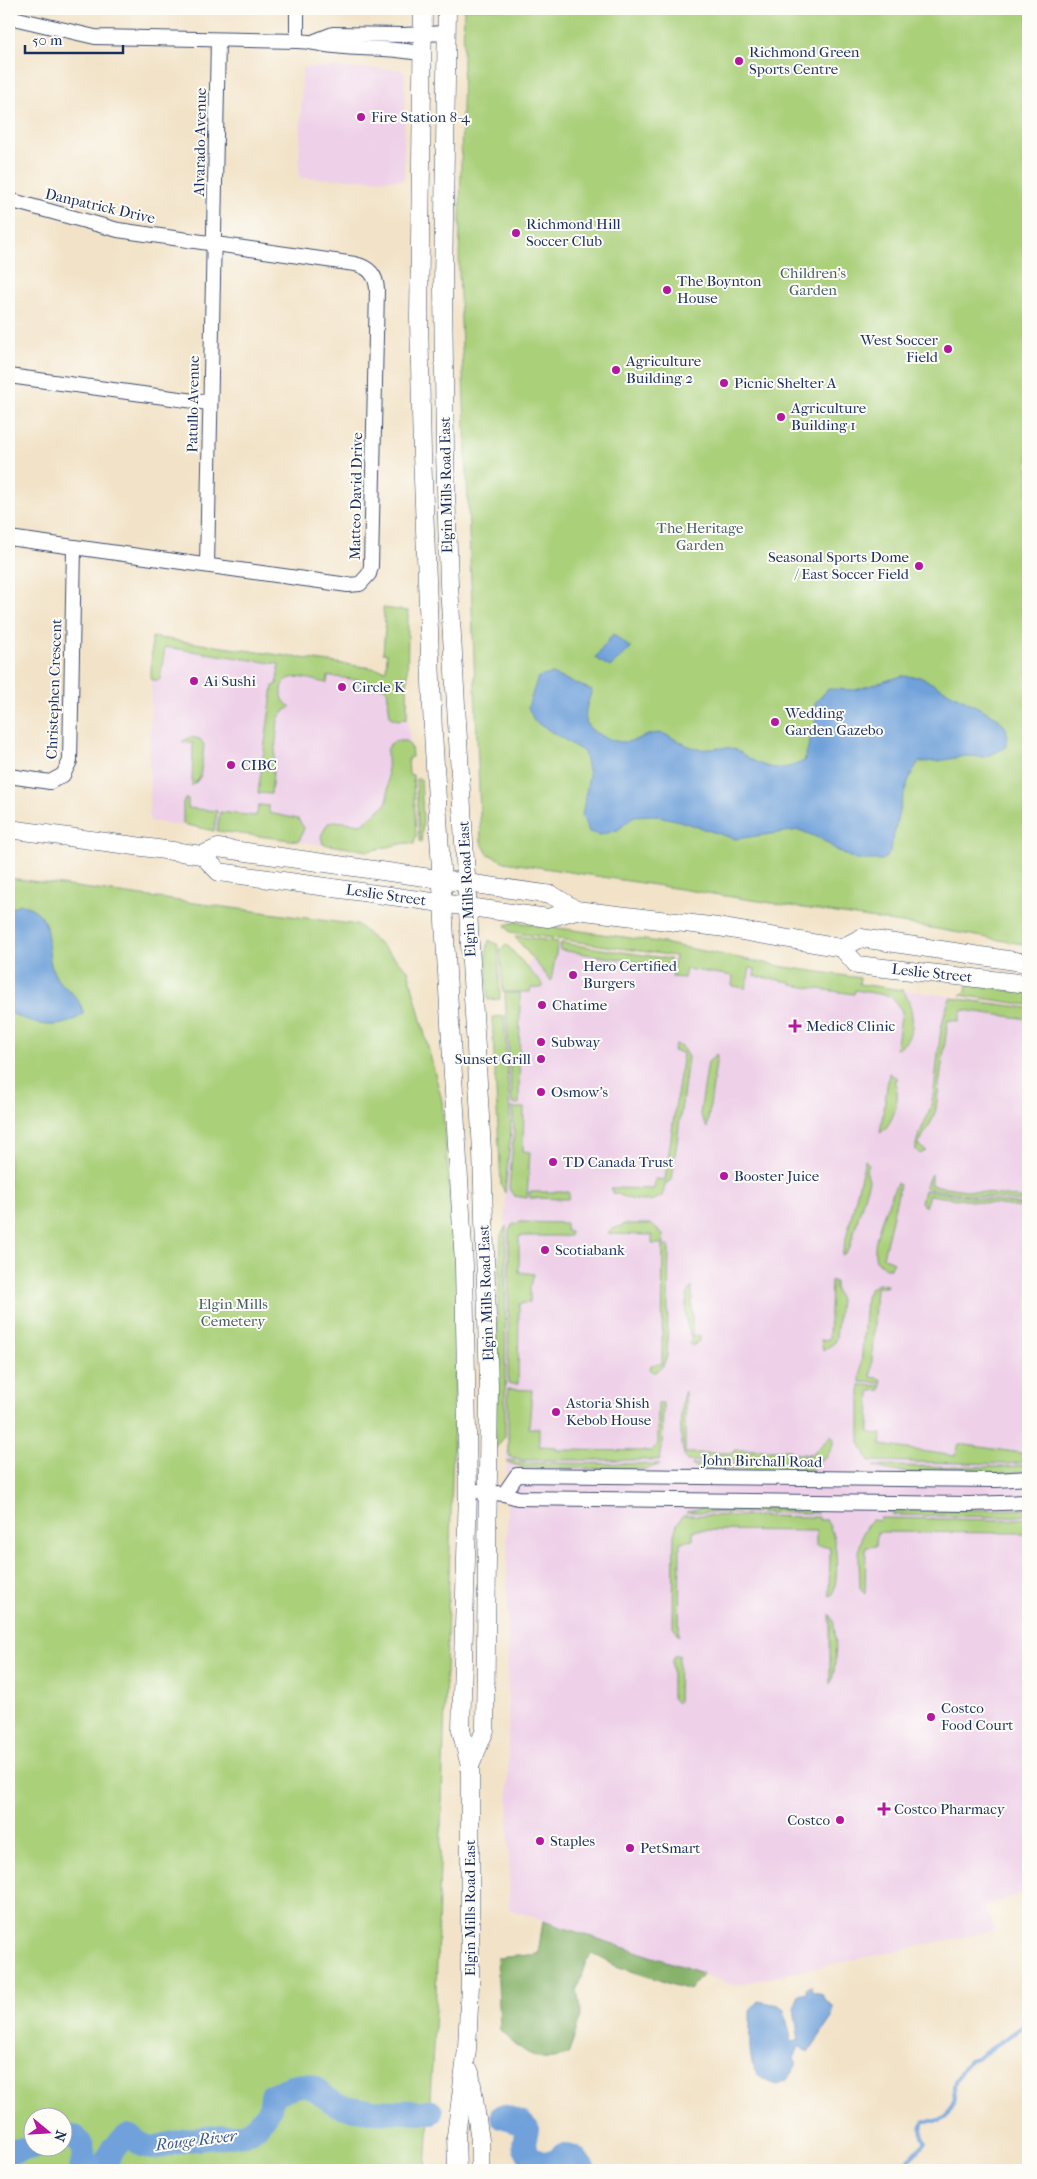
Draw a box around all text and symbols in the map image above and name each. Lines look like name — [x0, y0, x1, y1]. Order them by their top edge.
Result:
scale bar — [25, 22, 122, 54]
text: 50 m — [32, 31, 63, 49]
place label: Richmond Green Sports Centre — [749, 43, 860, 78]
marker: Richmond Green Sports Centre — [733, 55, 745, 67]
street label: Alvarado Avenue — [190, 87, 210, 198]
place label: Fire Station 8-4 — [371, 108, 471, 126]
marker: Fire Station 8-4 — [355, 111, 367, 123]
street label: Danpatrick Drive — [43, 185, 157, 228]
place label: Richmond Hill Soccer Club — [526, 215, 621, 250]
marker: Richmond Hill Soccer Club — [510, 227, 522, 239]
park label: Children's Garden — [780, 264, 847, 299]
place label: The Boynton House — [677, 272, 762, 307]
marker: The Boynton House — [661, 284, 673, 296]
place label: West Soccer Field — [859, 331, 939, 366]
marker: West Soccer Field — [942, 343, 954, 355]
place label: Agriculture Building 2 — [625, 352, 702, 387]
street label: Patullo Avenue — [183, 355, 203, 453]
marker: Agriculture Building 2 — [610, 364, 622, 376]
place label: Picnic Shelter A — [734, 374, 837, 392]
marker: Picnic Shelter A — [718, 377, 730, 389]
place label: Agriculture Building 1 — [790, 399, 867, 434]
marker: Agriculture Building 1 — [775, 411, 787, 423]
street label: Elgin Mills Road East — [436, 416, 456, 553]
street label: Matteo David Drive — [346, 431, 366, 560]
park label: The Heritage Garden — [657, 519, 744, 554]
place label: Seasonal Sports Dome / East Soccer Field — [768, 548, 910, 583]
marker: Seasonal Sports Dome / East Soccer Field — [913, 560, 925, 572]
street label: Christephen Crescent — [43, 618, 65, 760]
place label: Ai Sushi — [203, 672, 256, 690]
marker: Ai Sushi — [188, 675, 200, 687]
place label: Circle K — [352, 678, 406, 696]
marker: Circle K — [336, 681, 348, 693]
place label: Wedding Garden Gazebo — [784, 704, 884, 739]
marker: Wedding Garden Gazebo — [769, 716, 781, 728]
place label: CIBC — [241, 756, 277, 774]
marker: CIBC — [225, 759, 237, 771]
street label: Elgin Mills Road East — [454, 820, 480, 958]
street label: Leslie Street — [345, 880, 428, 910]
place label: Hero Certified Burgers — [583, 957, 678, 992]
street label: Leslie Street — [891, 960, 974, 986]
marker: Hero Certified Burgers — [567, 969, 579, 981]
place label: Chatime — [552, 996, 608, 1014]
marker: Chatime — [536, 999, 548, 1011]
place label: Medic8 Clinic — [806, 1017, 896, 1035]
marker: Medic8 Clinic — [788, 1019, 802, 1033]
place label: Subway — [551, 1033, 601, 1051]
marker: Subway — [535, 1036, 547, 1048]
place label: Sunset Grill — [455, 1050, 531, 1068]
marker: Sunset Grill — [535, 1053, 547, 1065]
place label: Osmow's — [551, 1083, 609, 1101]
marker: Osmow's — [535, 1086, 547, 1098]
place label: TD Canada Trust — [563, 1153, 674, 1171]
marker: TD Canada Trust — [547, 1156, 559, 1168]
place label: Booster Juice — [734, 1167, 820, 1185]
marker: Booster Juice — [718, 1170, 730, 1182]
street label: Elgin Mills Road East — [475, 1224, 497, 1362]
place label: Scotiabank — [555, 1241, 625, 1259]
marker: Scotiabank — [539, 1244, 551, 1256]
park label: Elgin Mills Cemetery — [198, 1295, 268, 1330]
place label: Astoria Shish Kebob House — [565, 1394, 652, 1429]
marker: Astoria Shish Kebob House — [550, 1406, 562, 1418]
street label: John Birchall Road — [701, 1451, 823, 1471]
place label: Costco Food Court — [941, 1699, 1014, 1734]
marker: Costco Food Court — [925, 1711, 937, 1723]
place label: Costco Pharmacy — [894, 1800, 1006, 1818]
marker: Costco Pharmacy — [878, 1803, 890, 1815]
place label: Costco — [787, 1811, 830, 1829]
marker: Costco — [834, 1814, 846, 1826]
place label: Staples — [550, 1832, 595, 1850]
marker: Staples — [534, 1835, 546, 1847]
street label: Elgin Mills Road East — [461, 1839, 479, 1976]
place label: PetSmart — [640, 1839, 701, 1857]
marker: PetSmart — [624, 1842, 636, 1854]
north arrow — [22, 2106, 72, 2156]
water label: Rouge River — [153, 2125, 239, 2155]
text: N — [50, 2128, 70, 2144]

